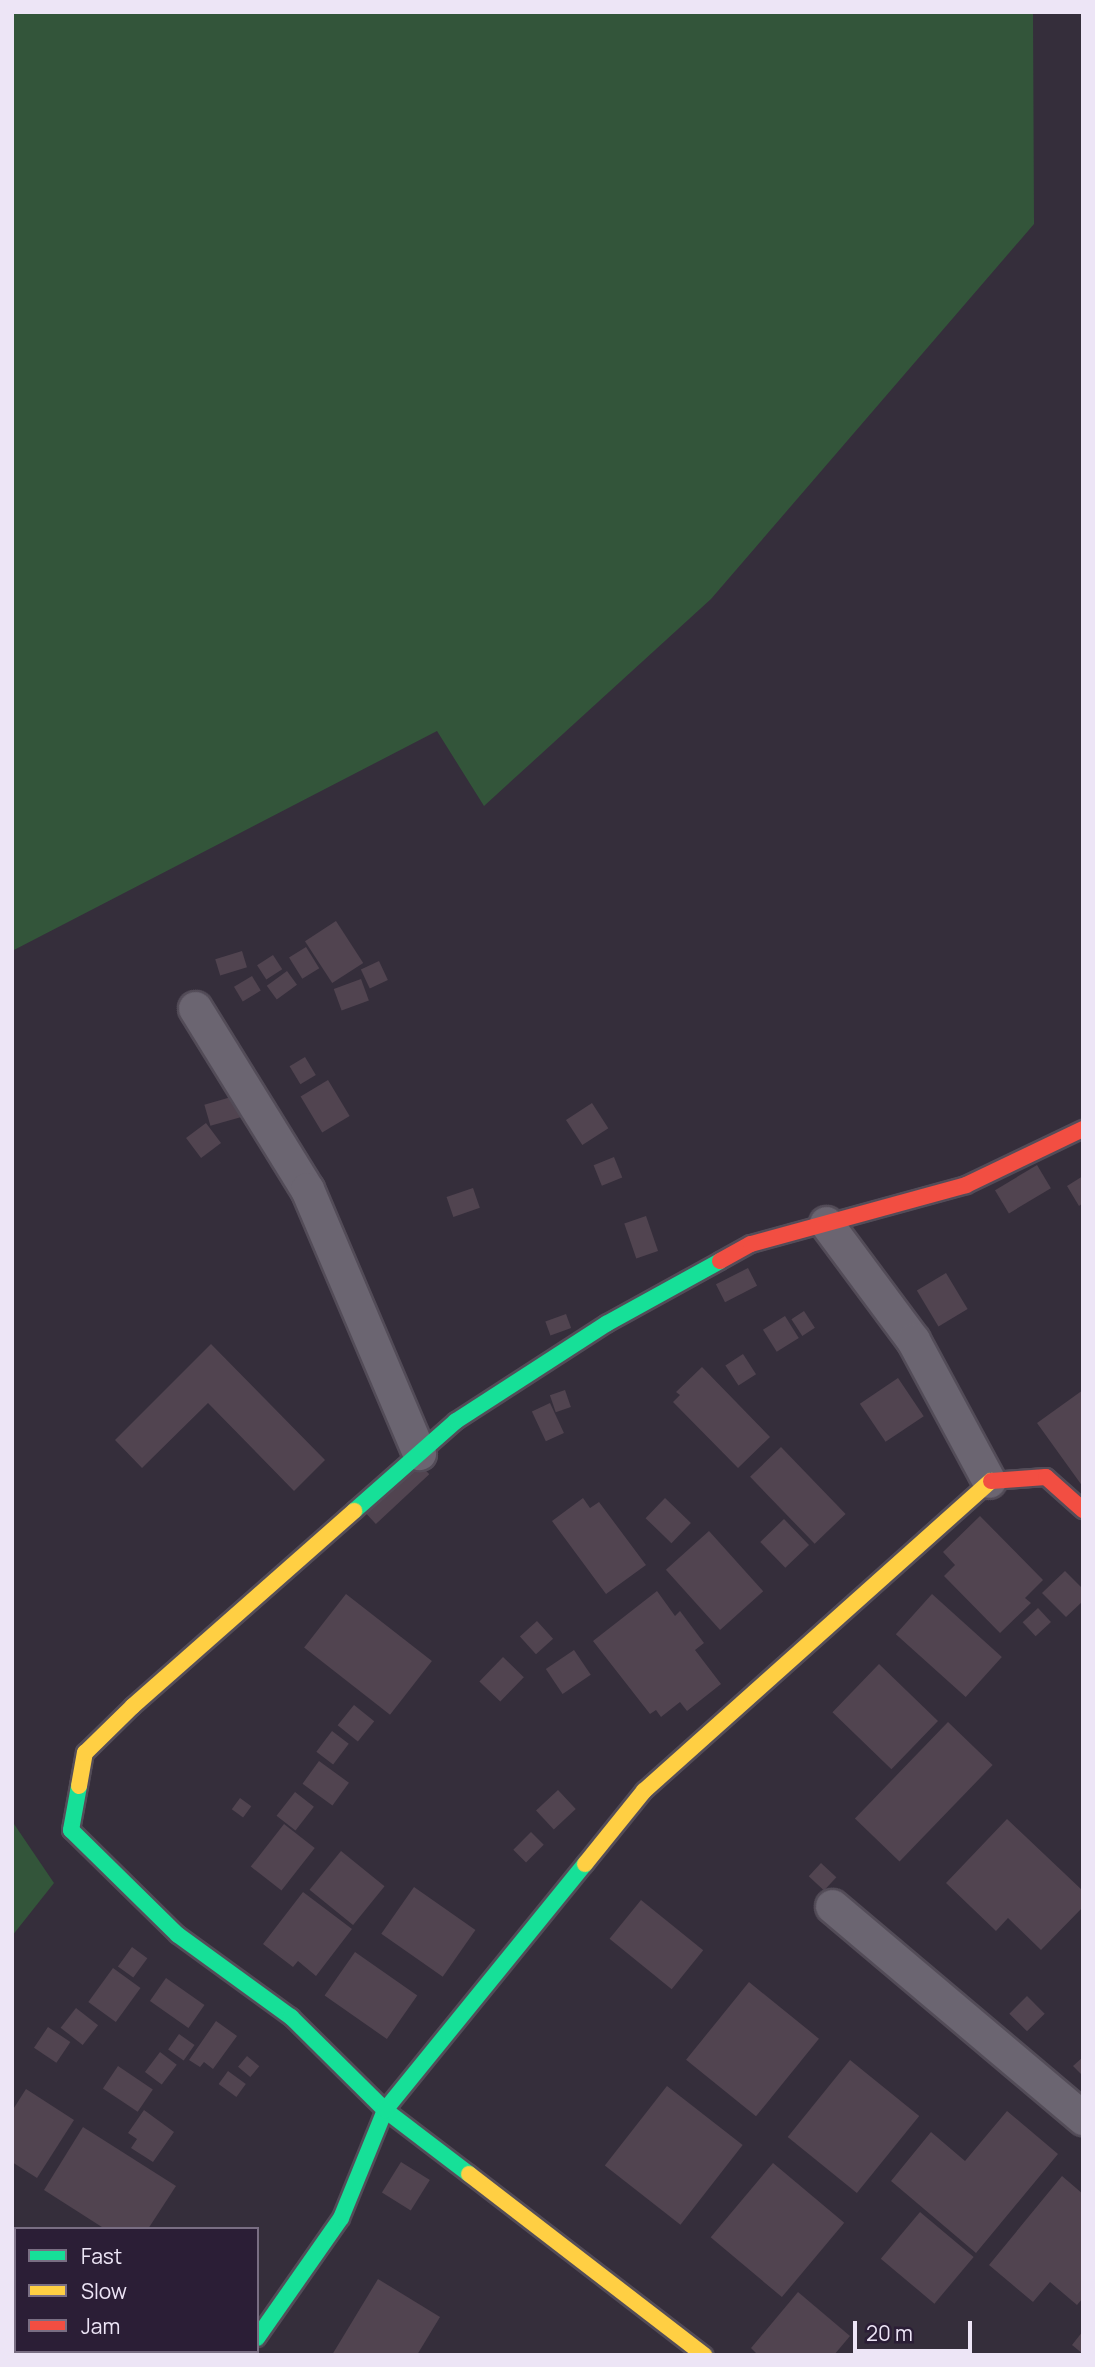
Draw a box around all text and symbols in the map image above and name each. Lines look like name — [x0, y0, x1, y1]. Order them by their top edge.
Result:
legend — [14, 2227, 259, 2353]
text: Fast — [81, 2242, 122, 2270]
text: Slow — [81, 2277, 127, 2305]
scale bar — [857, 2308, 976, 2352]
text: Jam — [81, 2312, 120, 2340]
text: 20 m — [866, 2319, 913, 2347]

